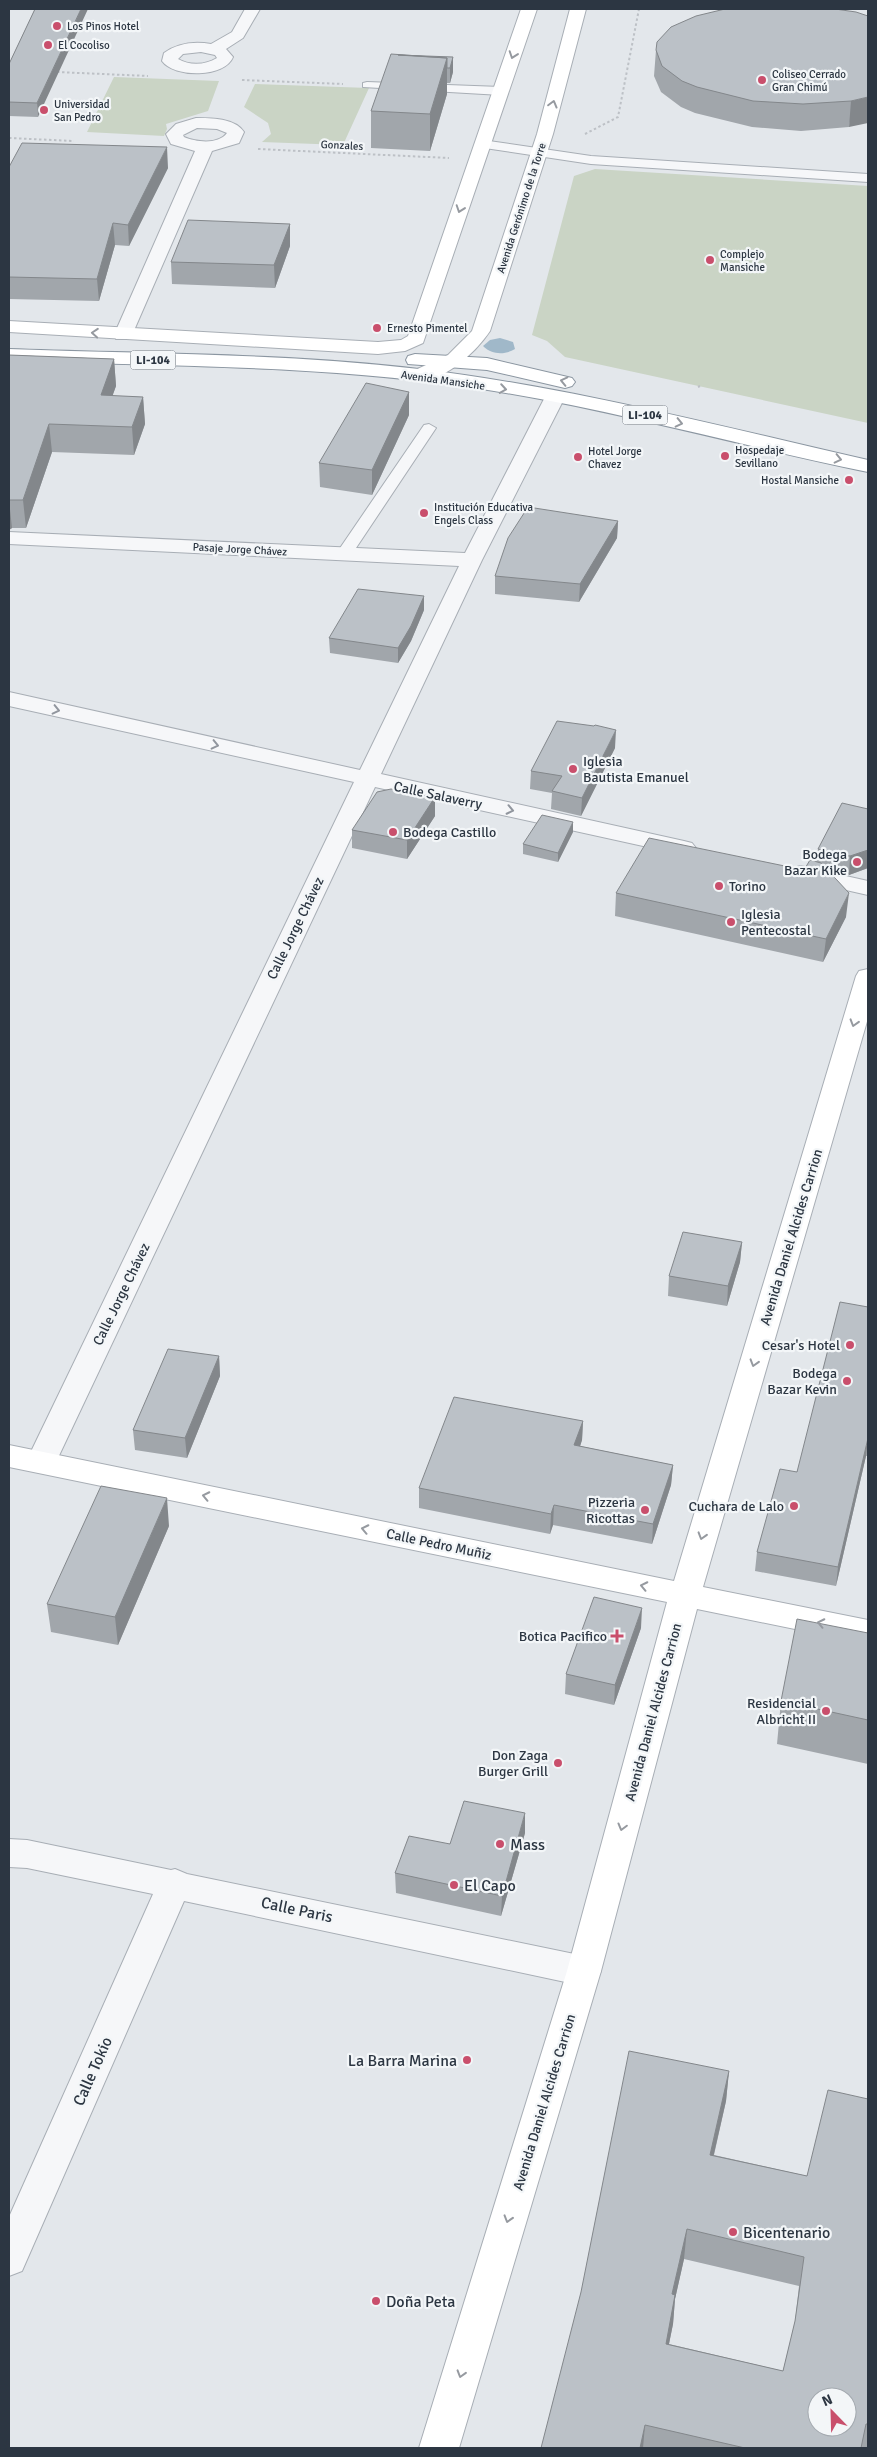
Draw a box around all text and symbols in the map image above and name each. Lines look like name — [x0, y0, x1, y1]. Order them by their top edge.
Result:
marker: Los Pinos Hotel — [51, 20, 63, 32]
place label: Los Pinos Hotel — [67, 20, 139, 33]
marker: El Cocoliso — [42, 39, 54, 51]
place label: El Cocoliso — [58, 39, 110, 52]
one-way arrow — [509, 50, 519, 59]
place label: Coliseo Cerrado Gran Chimú — [772, 68, 846, 94]
marker: Coliseo Cerrado Gran Chimú — [756, 74, 768, 86]
place label: Universidad San Pedro — [54, 98, 110, 124]
one-way arrow — [547, 100, 558, 109]
marker: Universidad San Pedro — [38, 104, 50, 116]
street label: Gonzales — [320, 138, 364, 153]
street label: Avenida Gerónimo de la Torre — [494, 141, 549, 275]
one-way arrow — [456, 204, 466, 212]
place label: Complejo Mansiche — [720, 248, 765, 274]
marker: Complejo Mansiche — [704, 254, 716, 266]
marker: Ernesto Pimentel — [371, 322, 383, 334]
place label: Ernesto Pimentel — [387, 322, 467, 335]
one-way arrow — [91, 328, 99, 339]
road number: LI-104 — [130, 350, 176, 370]
street label: Avenida Mansiche — [400, 368, 486, 393]
one-way arrow — [560, 377, 569, 387]
one-way arrow — [498, 383, 507, 393]
road number: LI-104 — [622, 406, 668, 424]
one-way arrow — [675, 417, 684, 428]
place label: Hospedaje Sevillano — [735, 444, 784, 470]
place label: Hotel Jorge Chavez — [588, 445, 642, 471]
marker: Hospedaje Sevillano — [719, 450, 731, 462]
marker: Hotel Jorge Chavez — [572, 451, 584, 463]
one-way arrow — [833, 453, 842, 464]
place label: Hostal Mansiche — [761, 474, 839, 487]
marker: Hostal Mansiche — [843, 474, 855, 486]
place label: Institución Educativa Engels Class — [434, 501, 534, 527]
marker: Institución Educativa Engels Class — [418, 507, 430, 519]
street label: Pasaje Jorge Chávez — [192, 541, 288, 558]
one-way arrow — [52, 704, 61, 715]
one-way arrow — [210, 740, 219, 750]
place label: Iglesia Bautista Emanuel — [583, 753, 689, 786]
marker: Iglesia Bautista Emanuel — [567, 763, 579, 775]
street label: Calle Salaverry — [392, 778, 484, 813]
one-way arrow — [506, 805, 515, 815]
place label: Bodega Castillo — [403, 824, 496, 841]
marker: Bodega Castillo — [387, 826, 399, 838]
place label: Bodega Bazar Kike — [784, 846, 847, 879]
marker: Bodega Bazar Kike — [851, 856, 863, 868]
street label: Calle Jorge Chávez — [263, 874, 328, 982]
place label: Torino — [729, 878, 766, 895]
marker: Torino — [713, 880, 725, 892]
place label: Iglesia Pentecostal — [741, 906, 811, 939]
marker: Iglesia Pentecostal — [725, 916, 737, 928]
one-way arrow — [850, 1018, 860, 1026]
street label: Avenida Daniel Alcides Carrion — [757, 1147, 826, 1327]
street label: Calle Jorge Chávez — [89, 1240, 154, 1348]
place label: Cesar's Hotel — [762, 1337, 840, 1354]
marker: Cesar's Hotel — [844, 1339, 856, 1351]
one-way arrow — [749, 1359, 759, 1367]
place label: Bodega Bazar Kevin — [767, 1365, 837, 1398]
marker: Bodega Bazar Kevin — [841, 1375, 853, 1387]
one-way arrow — [201, 1491, 210, 1502]
place label: Pizzeria Ricottas — [586, 1494, 635, 1527]
place label: Cuchara de Lalo — [688, 1498, 784, 1515]
marker: Cuchara de Lalo — [788, 1500, 800, 1512]
marker: Pizzeria Ricottas — [639, 1504, 651, 1516]
one-way arrow — [361, 1524, 370, 1535]
street label: Calle Pedro Muñiz — [385, 1525, 493, 1564]
one-way arrow — [698, 1531, 708, 1539]
one-way arrow — [640, 1581, 649, 1592]
one-way arrow — [816, 1618, 825, 1628]
street label: Avenida Daniel Alcides Carrion — [622, 1621, 685, 1803]
place label: Botica Pacifico — [519, 1628, 607, 1645]
marker: Botica Pacifico — [611, 1630, 623, 1642]
place label: Residencial Albricht II — [747, 1695, 816, 1728]
marker: Residencial Albricht II — [820, 1705, 832, 1717]
place label: Don Zaga Burger Grill — [478, 1747, 548, 1780]
marker: Don Zaga Burger Grill — [552, 1757, 564, 1769]
one-way arrow — [618, 1823, 628, 1831]
place label: Mass — [510, 1835, 545, 1855]
marker: Mass — [494, 1838, 506, 1850]
place label: El Capo — [464, 1876, 516, 1896]
marker: El Capo — [448, 1879, 460, 1891]
street label: Calle Paris — [259, 1893, 334, 1927]
street label: Avenida Daniel Alcides Carrion — [510, 2012, 579, 2192]
street label: Calle Tokio — [69, 2034, 117, 2109]
place label: La Barra Marina — [348, 2051, 457, 2071]
marker: La Barra Marina — [461, 2054, 473, 2066]
one-way arrow — [504, 2214, 514, 2222]
place label: Bicentenario — [743, 2223, 830, 2243]
marker: Bicentenario — [727, 2226, 739, 2238]
place label: Doña Peta — [386, 2292, 455, 2312]
marker: Doña Peta — [370, 2295, 382, 2307]
one-way arrow — [457, 2370, 467, 2378]
north arrow — [807, 2387, 857, 2437]
text: N — [819, 2391, 835, 2410]

